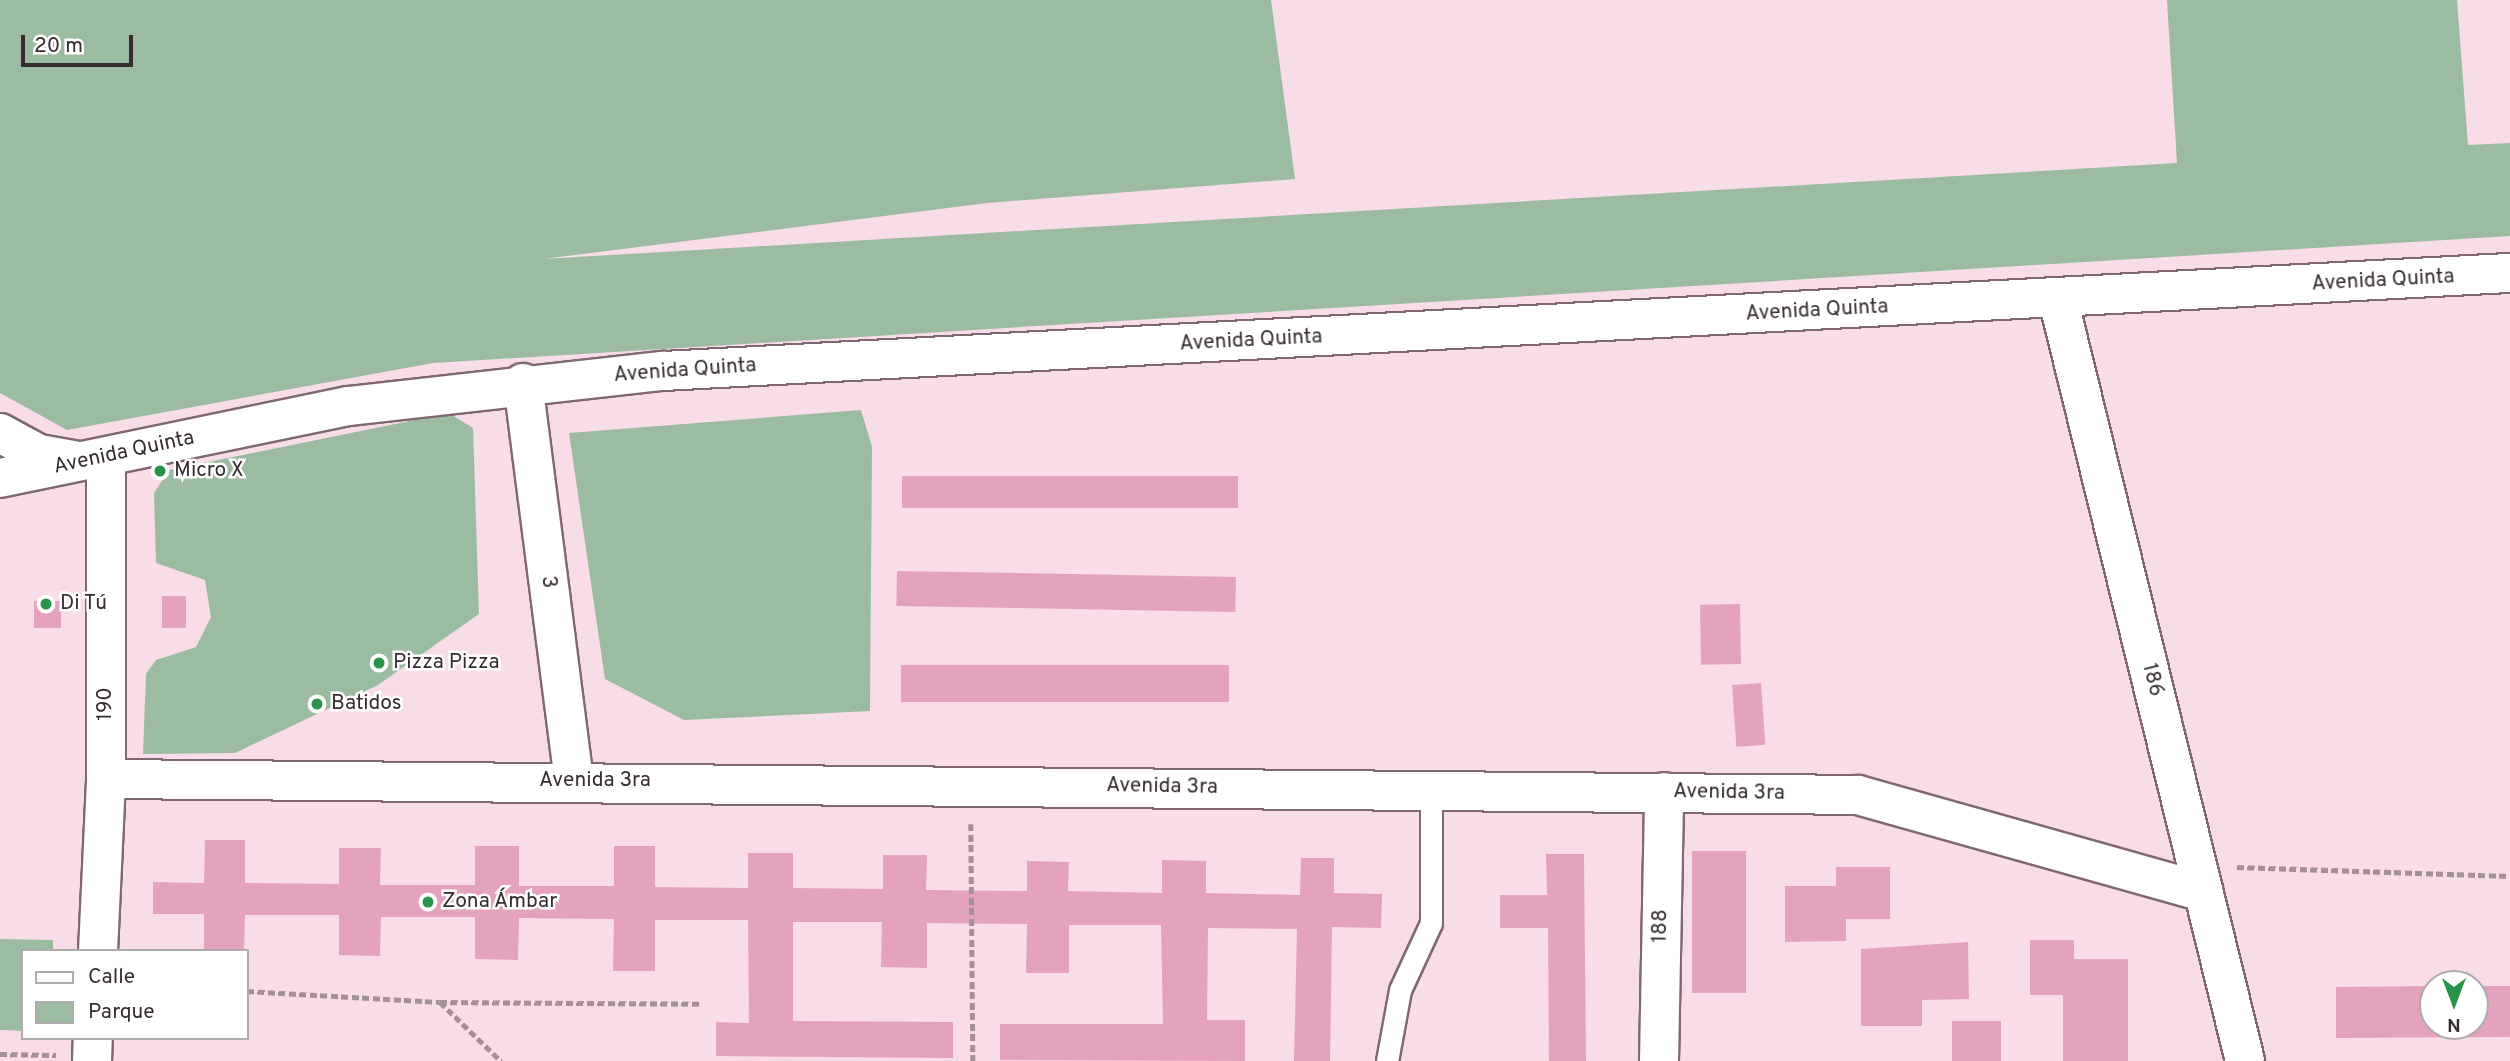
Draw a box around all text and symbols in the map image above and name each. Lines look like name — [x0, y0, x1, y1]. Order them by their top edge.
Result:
scale bar — [24, 21, 136, 65]
text: 20 m — [34, 33, 83, 60]
street label: Avenida Quinta — [2311, 265, 2455, 297]
street label: Avenida Quinta — [1745, 295, 1889, 327]
street label: Avenida Quinta — [1179, 325, 1323, 357]
street label: Avenida Quinta — [613, 353, 757, 389]
street label: Avenida Quinta — [51, 426, 197, 480]
place label: Micro X — [174, 458, 244, 484]
marker: Micro X — [152, 463, 168, 479]
street label: 3 — [535, 574, 561, 590]
place label: Di Tú — [60, 591, 108, 617]
marker: Di Tú — [38, 596, 54, 612]
place label: Pizza Pizza — [393, 650, 500, 676]
marker: Pizza Pizza — [371, 655, 387, 671]
street label: 186 — [2136, 661, 2168, 699]
street label: 190 — [93, 687, 119, 721]
place label: Batidos — [331, 691, 402, 717]
marker: Batidos — [309, 696, 325, 712]
street label: Avenida 3ra — [539, 768, 651, 794]
street label: Avenida 3ra — [1106, 773, 1218, 801]
street label: Avenida 3ra — [1673, 779, 1785, 807]
place label: Zona Ámbar — [442, 889, 558, 915]
marker: Zona Ámbar — [420, 894, 436, 910]
street label: 188 — [1648, 909, 1674, 943]
legend — [21, 949, 248, 1040]
text: Calle — [88, 964, 135, 991]
north arrow — [2419, 970, 2489, 1040]
text: Parque — [88, 999, 155, 1026]
text: N — [2447, 1012, 2461, 1036]

